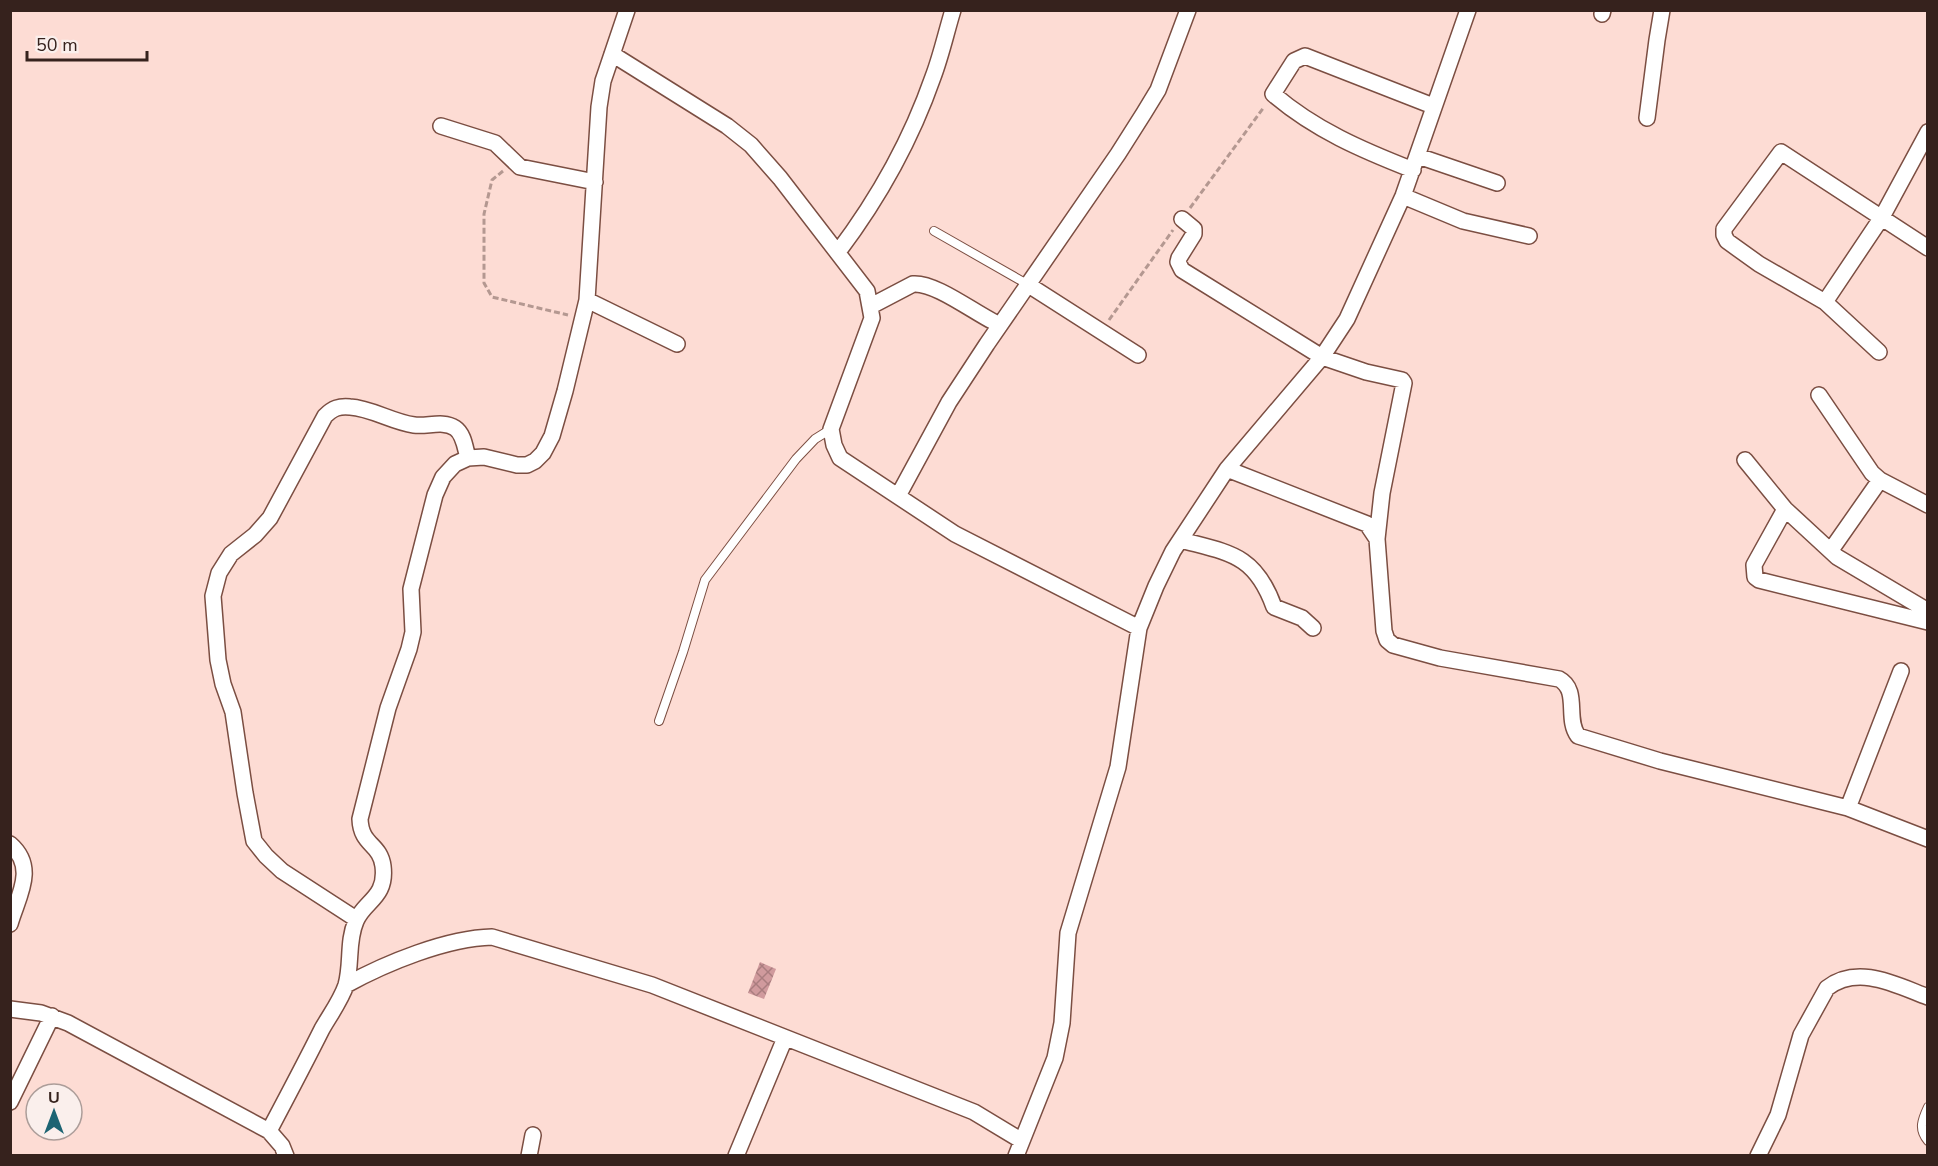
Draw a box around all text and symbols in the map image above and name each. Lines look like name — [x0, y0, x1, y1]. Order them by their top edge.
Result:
scale bar — [27, 24, 147, 62]
text: 50 m — [36, 33, 78, 57]
north arrow — [24, 1082, 84, 1142]
text: U — [48, 1087, 60, 1109]

